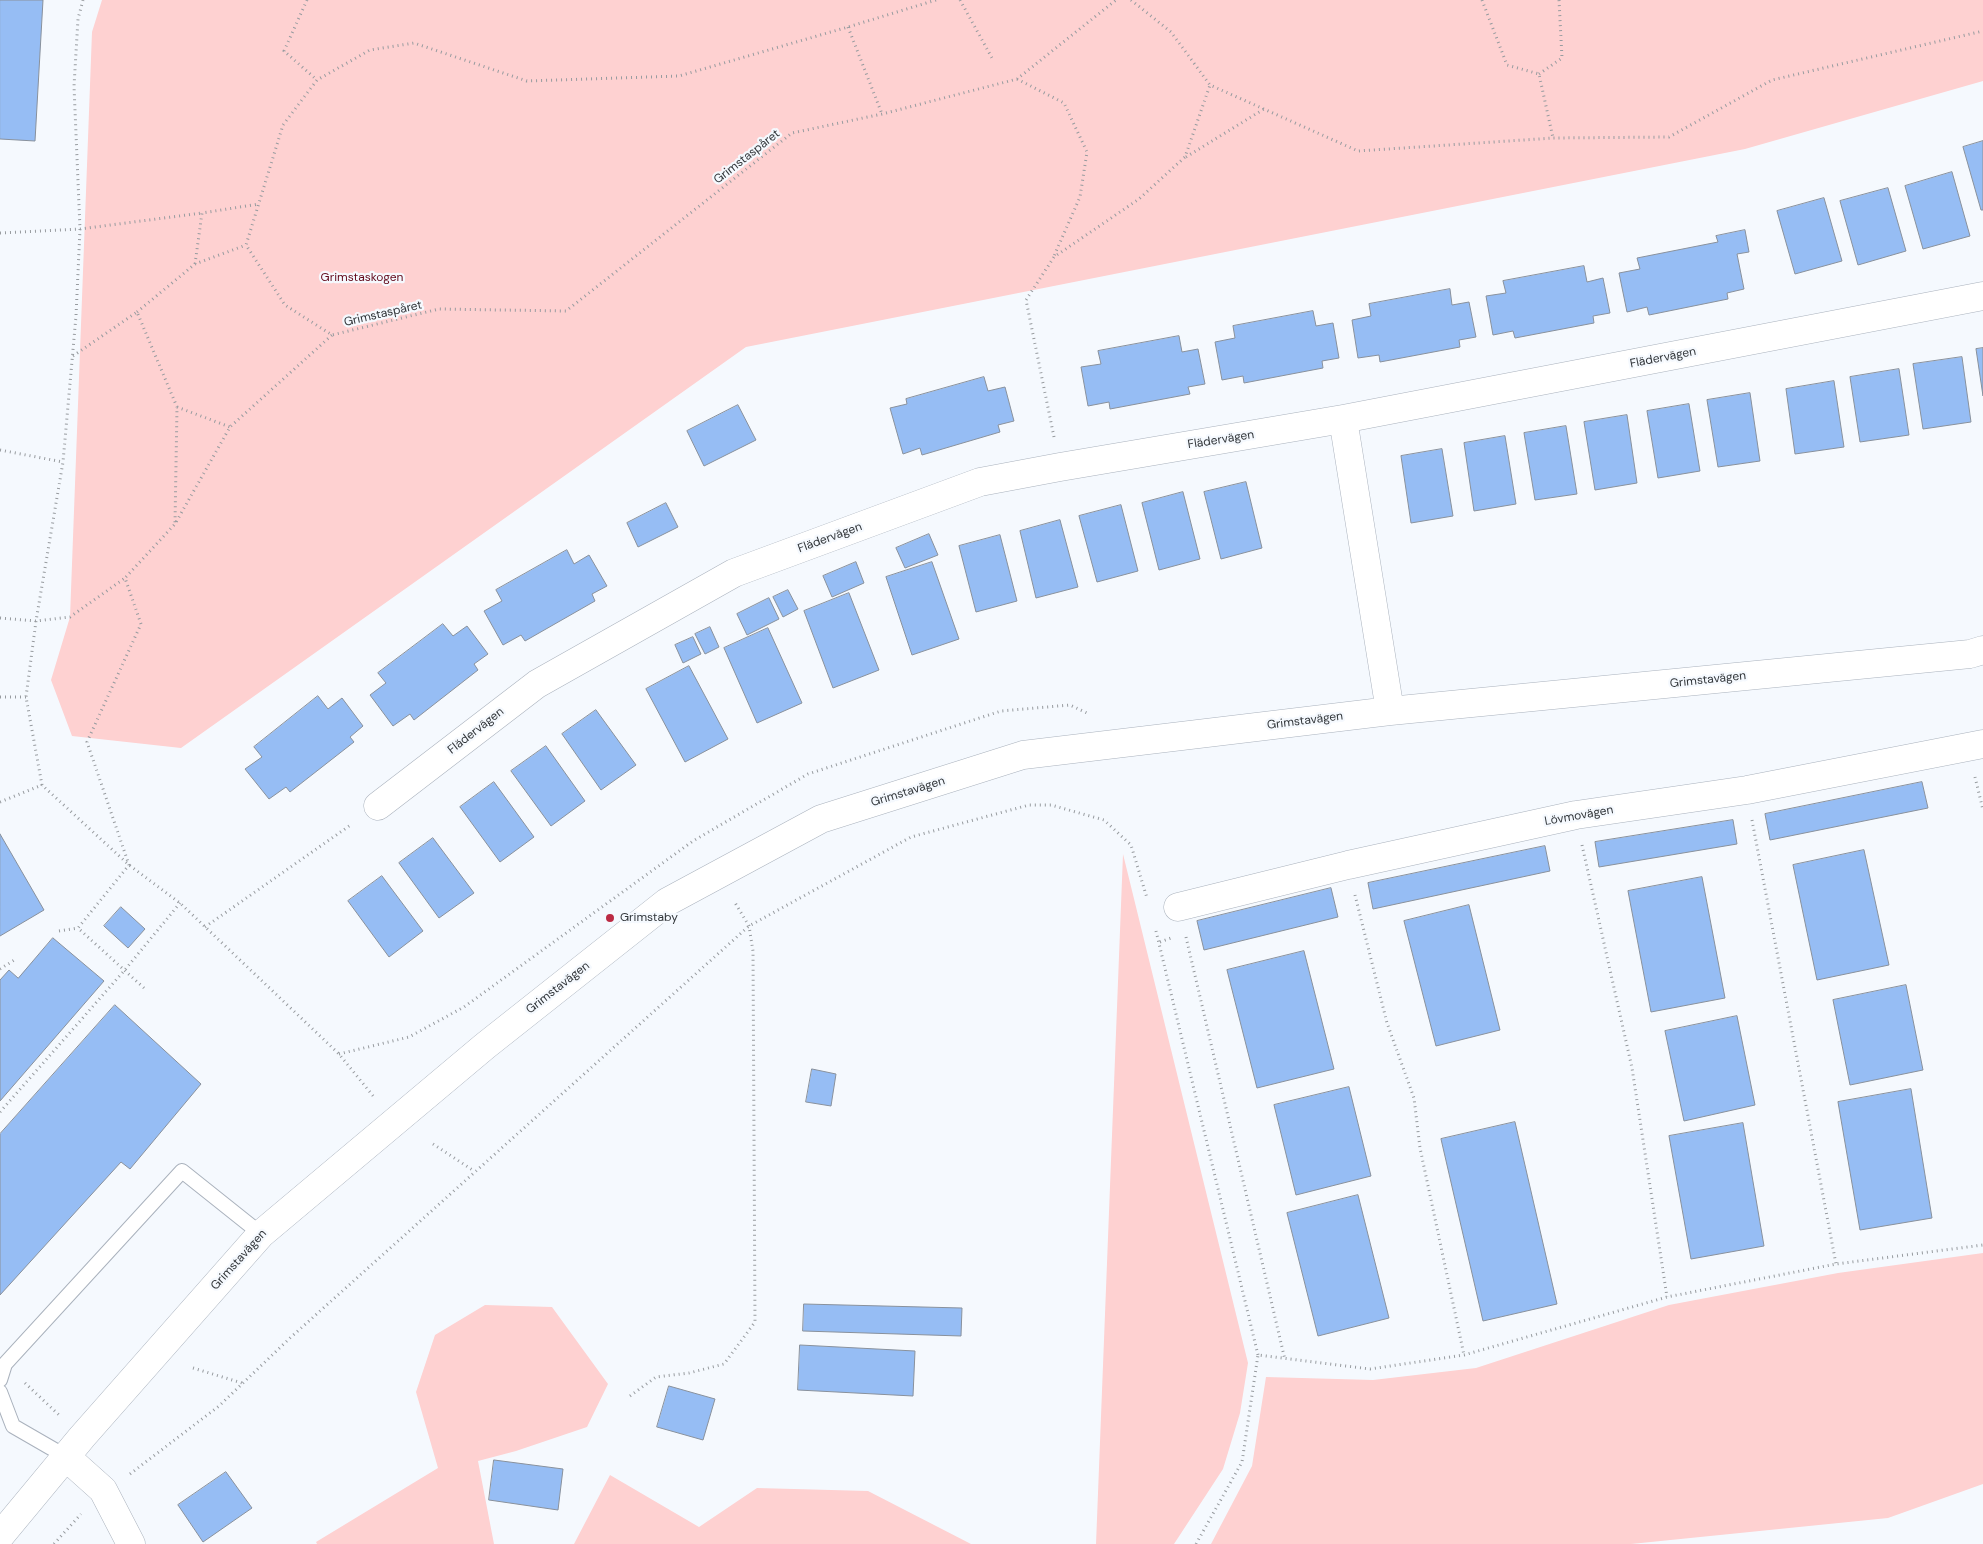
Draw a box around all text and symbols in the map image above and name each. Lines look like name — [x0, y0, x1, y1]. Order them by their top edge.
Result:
street label: Grimstaspåret — [711, 127, 783, 187]
park label: Grimstaskogen — [321, 271, 403, 285]
street label: Grimstaspåret — [343, 298, 423, 330]
street label: Flädervägen — [1629, 345, 1697, 371]
street label: Flädervägen — [1187, 428, 1255, 452]
street label: Flädervägen — [796, 520, 864, 556]
street label: Grimstavägen — [1669, 669, 1747, 691]
street label: Flädervägen — [445, 705, 507, 757]
street label: Grimstavägen — [1266, 709, 1344, 733]
street label: Grimstavägen — [869, 774, 947, 810]
street label: Lövmovägen — [1544, 803, 1614, 829]
place label: Grimstaby — [620, 911, 678, 925]
marker: Grimstaby — [604, 912, 616, 924]
street label: Grimstavägen — [523, 959, 593, 1017]
street label: Grimstavägen — [208, 1227, 270, 1293]

